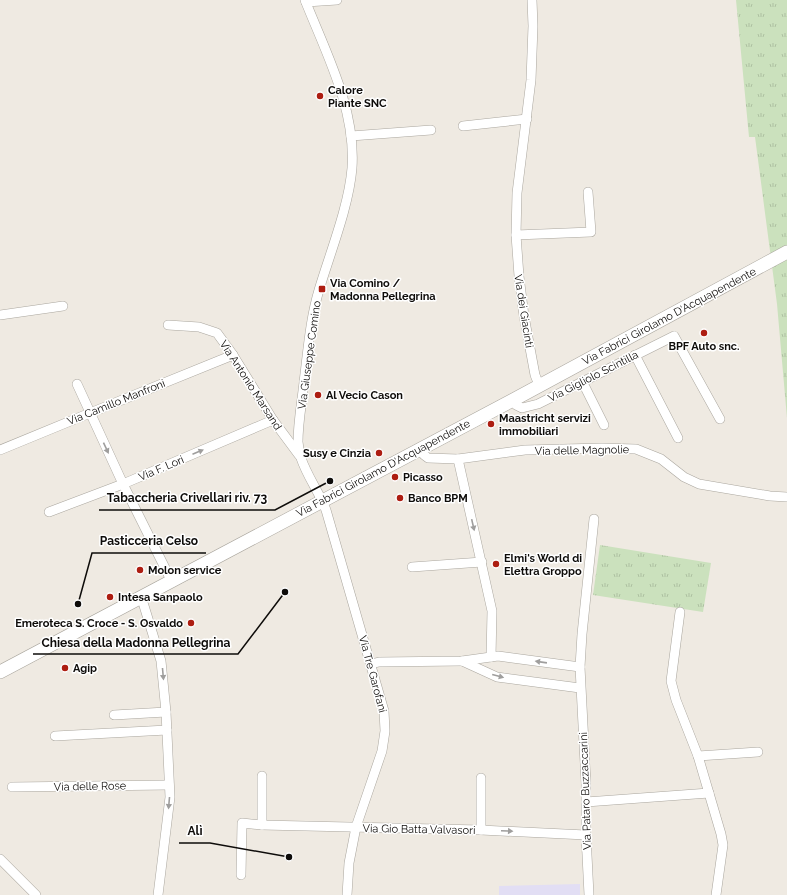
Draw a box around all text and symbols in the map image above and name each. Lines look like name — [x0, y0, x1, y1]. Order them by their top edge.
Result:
place label: Calore Piante SNC — [328, 84, 387, 110]
marker: Calore Piante SNC — [315, 91, 325, 101]
street label: Via Fabrici Girolamo D'Acquapendente — [580, 265, 759, 368]
street label: Via dei Giacinti — [511, 273, 536, 349]
place label: Via Comino / Madonna Pellegrina — [330, 277, 436, 303]
marker: Via Comino / Madonna Pellegrina — [317, 284, 327, 294]
street label: Via Giuseppe Comino — [295, 299, 324, 410]
marker: BPF Auto snc. — [699, 328, 709, 338]
street label: Via Antonio Marsand — [217, 338, 285, 433]
place label: BPF Auto snc. — [669, 340, 739, 353]
street label: Via Gigliolo Scintilla — [546, 348, 641, 405]
street label: Via Camillo Manfroni — [65, 377, 167, 428]
place label: Al Vecio Cason — [326, 389, 403, 402]
marker: Al Vecio Cason — [313, 390, 323, 400]
place label: Maastricht servizi immobiliari — [499, 412, 591, 438]
street label: Via Fabrici Girolamo D'Acquapendente — [294, 417, 473, 520]
marker: Maastricht servizi immobiliari — [486, 419, 496, 429]
one-way arrow — [103, 442, 109, 454]
street label: Via delle Magnolie — [535, 443, 630, 458]
place label: Susy e Cinzia — [303, 447, 371, 460]
marker: Susy e Cinzia — [374, 448, 384, 458]
one-way arrow — [192, 449, 204, 455]
street label: Via F. Lori — [137, 453, 186, 484]
place label: Picasso — [403, 471, 443, 484]
marker: Picasso — [390, 472, 400, 482]
callout: Tabaccheria Crivellari riv. 73 — [99, 486, 275, 510]
text: Tabaccheria Crivellari riv. 73 — [107, 491, 267, 505]
place label: Banco BPM — [408, 492, 468, 505]
marker: Banco BPM — [395, 493, 405, 503]
one-way arrow — [471, 518, 477, 531]
callout: Pasticceria Celso — [92, 529, 206, 553]
text: Pasticceria Celso — [100, 534, 198, 548]
place label: Elmi's World di Elettra Groppo — [504, 552, 582, 578]
marker: Elmi's World di Elettra Groppo — [491, 559, 501, 569]
place label: Molon service — [148, 564, 222, 577]
marker: Molon service — [135, 565, 145, 575]
place label: Intesa Sanpaolo — [118, 591, 203, 604]
marker: Intesa Sanpaolo — [105, 592, 115, 602]
place label: Emeroteca S. Croce - S. Osvaldo — [15, 617, 183, 630]
marker: Emeroteca S. Croce - S. Osvaldo — [186, 618, 196, 628]
callout: Chiesa della Madonna Pellegrina — [33, 630, 238, 654]
street label: Via Tre Garofani — [356, 634, 389, 714]
text: Chiesa della Madonna Pellegrina — [42, 636, 231, 650]
one-way arrow — [535, 659, 547, 665]
place label: Agip — [73, 662, 97, 675]
marker: Agip — [60, 663, 70, 673]
one-way arrow — [159, 668, 166, 680]
one-way arrow — [492, 673, 504, 679]
street label: Via Pataro Buzzaccarini — [577, 732, 594, 850]
street label: Via delle Rose — [54, 779, 127, 794]
one-way arrow — [166, 797, 173, 809]
callout: Alì — [179, 819, 210, 843]
street label: Via Gio Batta Valvasori — [362, 822, 476, 837]
text: Alì — [188, 824, 202, 838]
one-way arrow — [501, 828, 514, 834]

